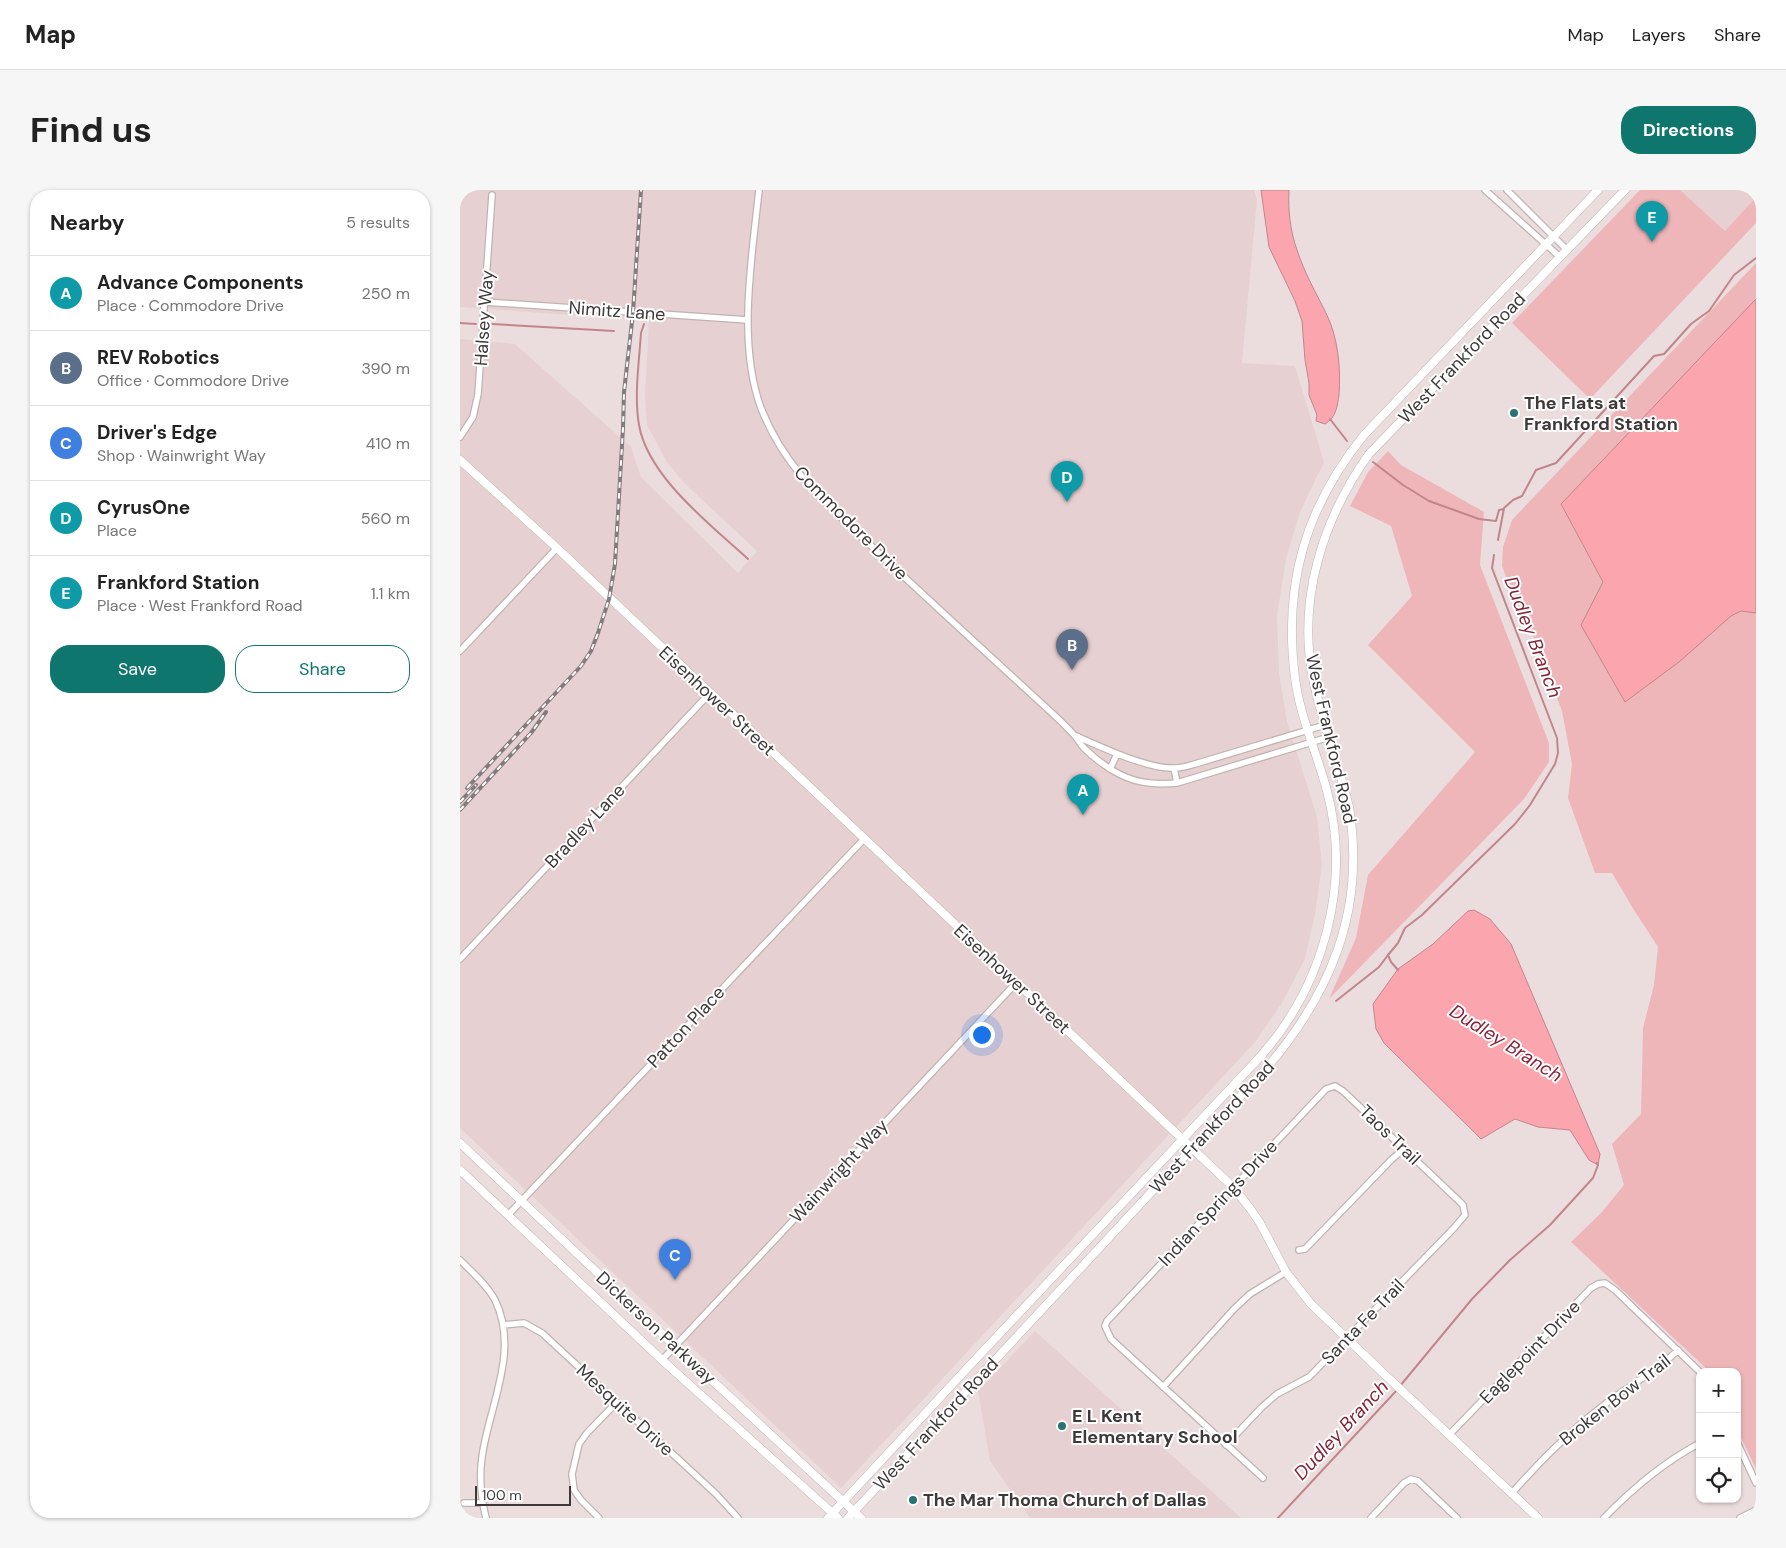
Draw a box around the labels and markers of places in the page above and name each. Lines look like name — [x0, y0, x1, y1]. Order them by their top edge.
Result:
pin: E — [1636, 201, 1668, 242]
place label: The Flats at Frankford Station — [1524, 391, 1678, 436]
marker: The Flats at Frankford Station — [1508, 407, 1520, 419]
pin: D — [1051, 461, 1083, 502]
pin: B — [1056, 629, 1088, 670]
pin: A — [1067, 774, 1099, 815]
pin: C — [659, 1239, 691, 1280]
place label: E L Kent Elementary School — [1072, 1404, 1238, 1449]
marker: E L Kent Elementary School — [1056, 1420, 1068, 1432]
place label: The Mar Thoma Church of Dallas — [923, 1488, 1206, 1512]
marker: The Mar Thoma Church of Dallas — [907, 1494, 919, 1506]

